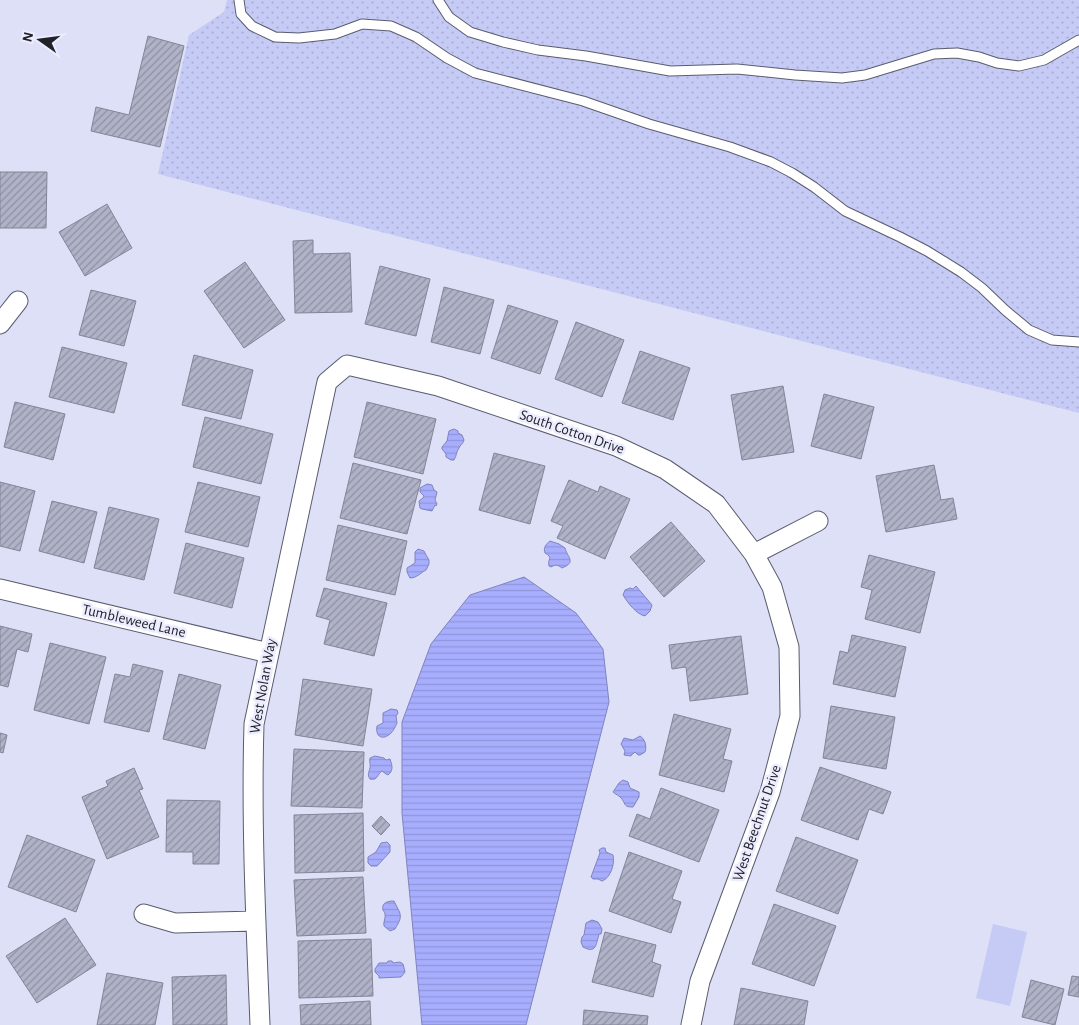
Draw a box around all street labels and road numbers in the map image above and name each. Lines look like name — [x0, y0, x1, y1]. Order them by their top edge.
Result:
street label: South Cotton Drive — [518, 407, 626, 457]
street label: Tumbleweed Lane — [81, 602, 187, 640]
street label: West Nolan Way — [247, 637, 279, 735]
street label: West Beechnut Drive — [730, 763, 784, 883]

